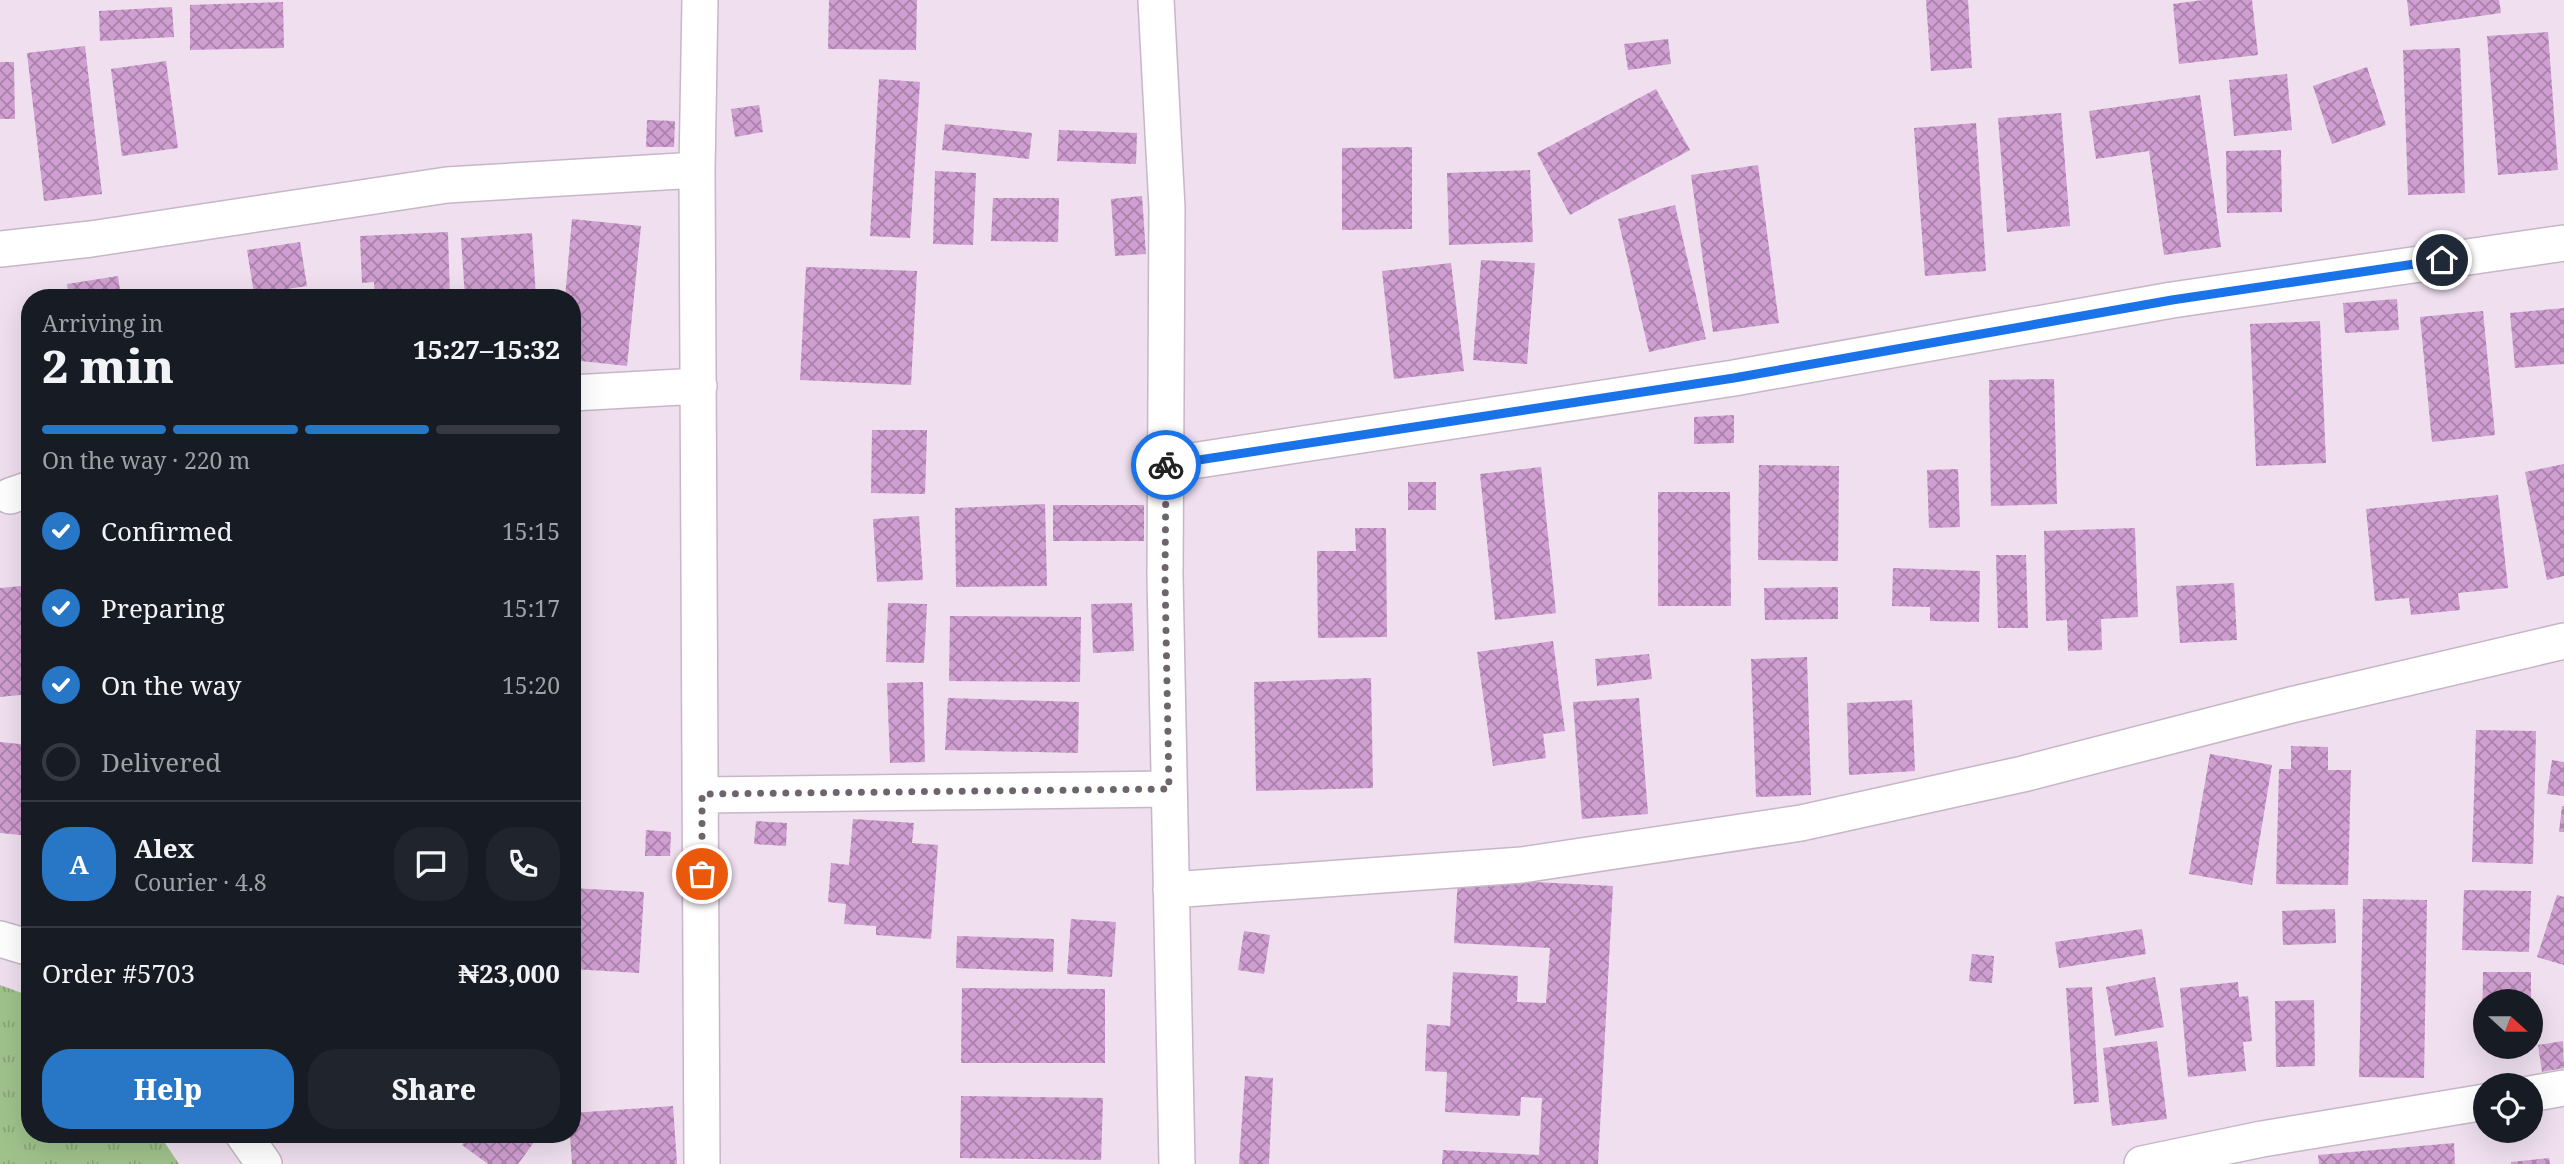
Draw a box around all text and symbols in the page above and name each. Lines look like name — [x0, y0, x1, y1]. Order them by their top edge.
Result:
pin — [2412, 230, 2472, 290]
icon: home — [2423, 241, 2461, 279]
text: Arriving in — [42, 307, 163, 339]
text: 15:27–15:32 — [413, 331, 560, 367]
text: 2 min — [42, 334, 174, 396]
courier — [1131, 430, 1201, 500]
text: On the way · 220 m — [42, 444, 250, 476]
icon: bike — [1147, 446, 1185, 484]
icon: check — [42, 512, 80, 550]
text: Confirmed — [101, 513, 233, 549]
text: 15:15 — [502, 515, 560, 547]
icon: check — [42, 589, 80, 627]
text: Preparing — [101, 590, 225, 626]
text: 15:17 — [502, 592, 560, 624]
icon: check — [42, 666, 80, 704]
text: On the way — [101, 667, 241, 703]
text: 15:20 — [502, 669, 560, 701]
text: Delivered — [101, 744, 221, 780]
button: chat — [394, 827, 468, 901]
button: phone — [486, 827, 560, 901]
text: Alex — [134, 830, 194, 866]
pin — [672, 844, 732, 904]
text: A — [69, 846, 89, 882]
icon: bag — [683, 855, 721, 893]
text: Courier · 4.8 — [134, 866, 267, 898]
text: Order #5703 — [42, 955, 195, 991]
text: ₦23,000 — [458, 955, 560, 991]
north arrow — [2473, 989, 2543, 1059]
map controls — [2473, 989, 2543, 1143]
button: Help — [42, 1049, 294, 1129]
button: Share — [308, 1049, 560, 1129]
button: locate — [2473, 1073, 2543, 1143]

